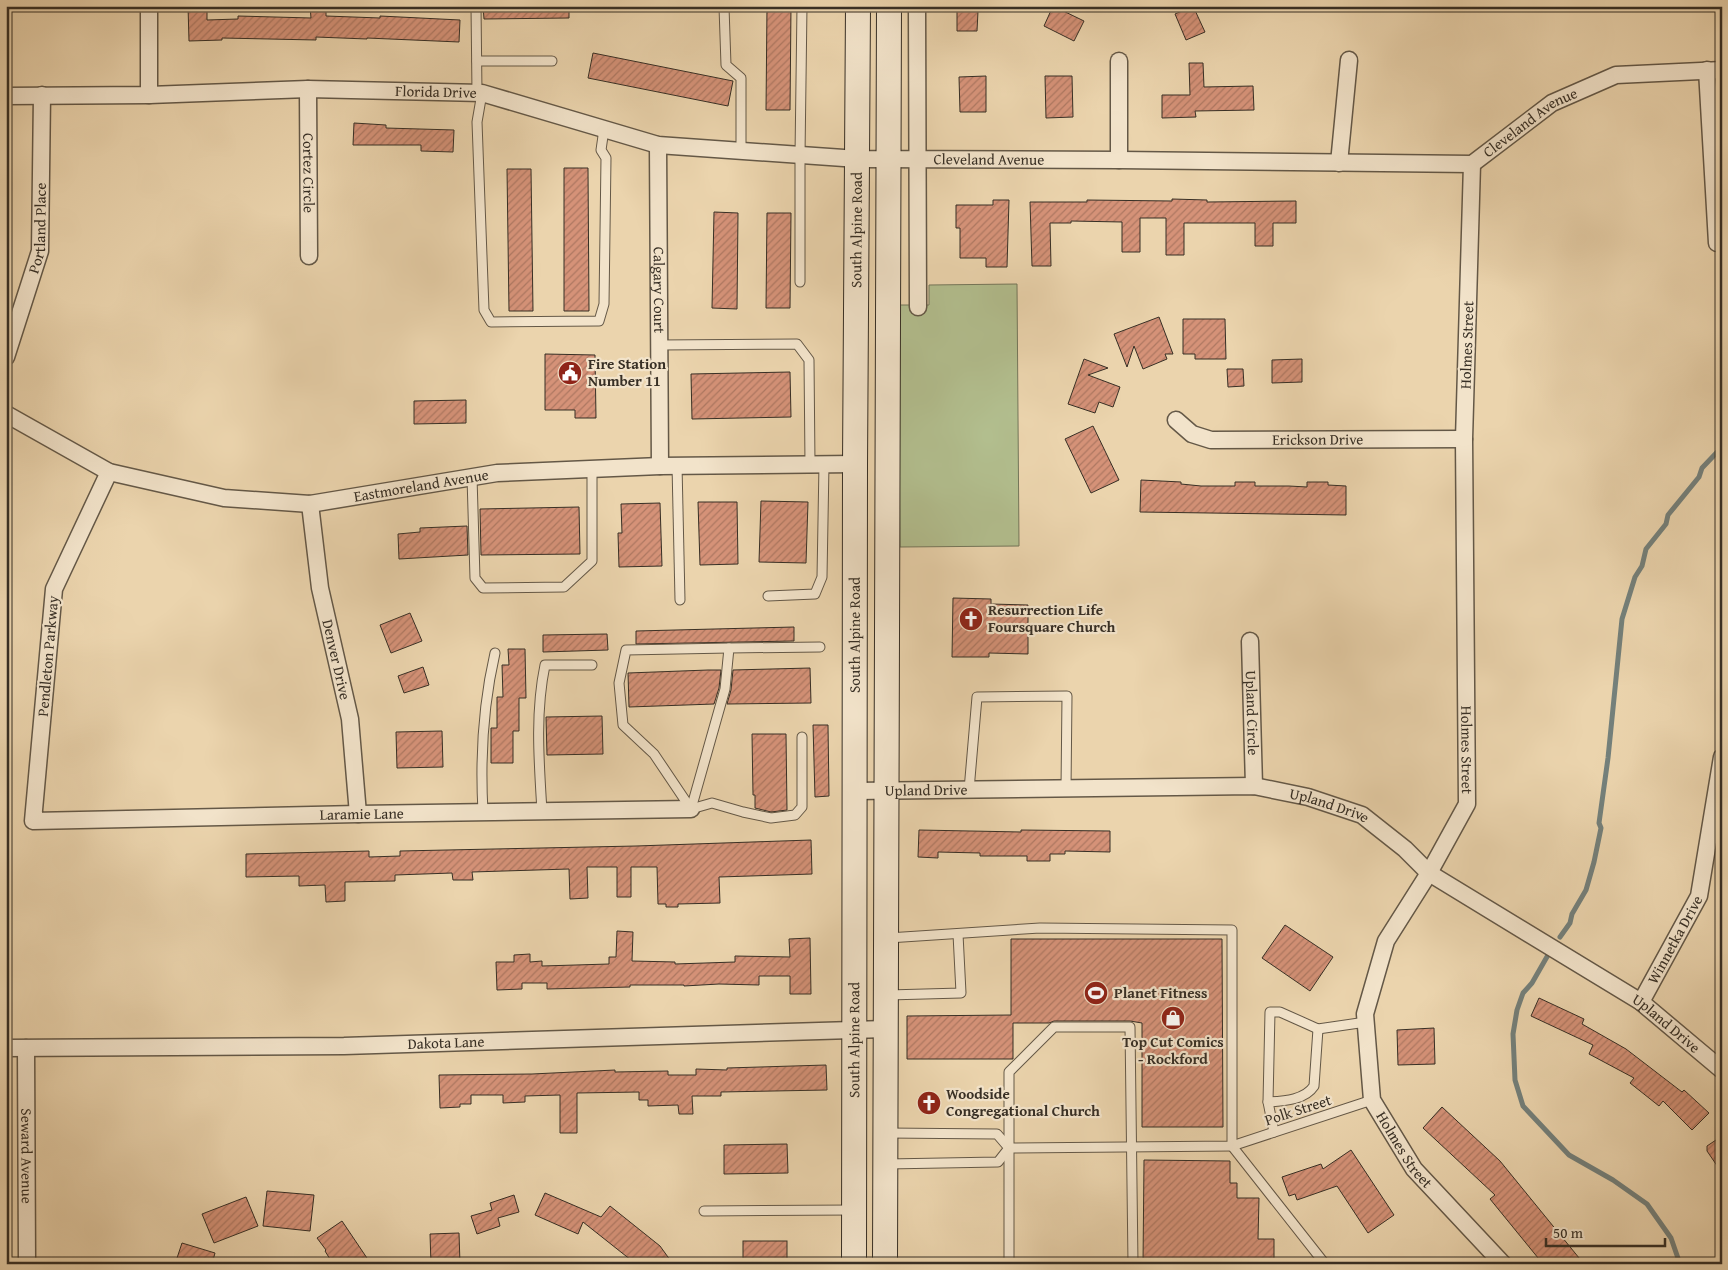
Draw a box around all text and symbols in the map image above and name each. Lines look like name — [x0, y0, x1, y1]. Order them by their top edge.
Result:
street label: Florida Drive — [395, 80, 477, 103]
street label: Cleveland Avenue — [1478, 82, 1580, 162]
street label: Cortez Circle — [298, 133, 320, 213]
street label: Cleveland Avenue — [933, 148, 1044, 170]
street label: South Alpine Road — [845, 172, 867, 288]
street label: Portland Place — [22, 182, 51, 276]
street label: Calgary Court — [649, 247, 670, 334]
street label: Holmes Street — [1454, 300, 1479, 389]
place label: Fire Station Number 11 — [588, 353, 666, 391]
public building icon: Fire Station Number 11 — [557, 360, 583, 386]
street label: Erickson Drive — [1272, 428, 1363, 450]
street label: Eastmoreland Avenue — [352, 464, 490, 507]
street label: South Alpine Road — [844, 577, 865, 693]
street label: Pendleton Parkway — [32, 594, 63, 717]
place label: Resurrection Life Foursquare Church — [988, 599, 1115, 637]
church icon: Resurrection Life Foursquare Church — [958, 606, 984, 632]
street label: Denver Drive — [317, 617, 356, 702]
street label: Upland Circle — [1241, 670, 1264, 756]
street label: Holmes Street — [1456, 706, 1478, 795]
street label: Upland Drive — [884, 779, 967, 801]
street label: Upland Drive — [1288, 783, 1375, 827]
street label: Laramie Lane — [319, 802, 404, 825]
street label: Winnetka Drive — [1642, 891, 1707, 987]
sports icon: Planet Fitness — [1083, 980, 1109, 1006]
street label: South Alpine Road — [843, 982, 864, 1098]
place label: Planet Fitness — [1114, 982, 1207, 1003]
street label: Upland Drive — [1629, 988, 1705, 1057]
shop icon: Top Cut Comics - Rockford — [1160, 1005, 1186, 1031]
street label: Dakota Lane — [407, 1031, 485, 1054]
place label: Top Cut Comics - Rockford — [1122, 1031, 1224, 1069]
place label: Woodside Congregational Church — [946, 1083, 1100, 1121]
street label: Polk Street — [1262, 1089, 1334, 1130]
church icon: Woodside Congregational Church — [916, 1090, 942, 1116]
street label: Holmes Street — [1371, 1107, 1438, 1193]
street label: Seward Avenue — [16, 1108, 38, 1204]
scale bar — [1546, 1215, 1664, 1247]
text: 50 m — [1553, 1222, 1584, 1243]

